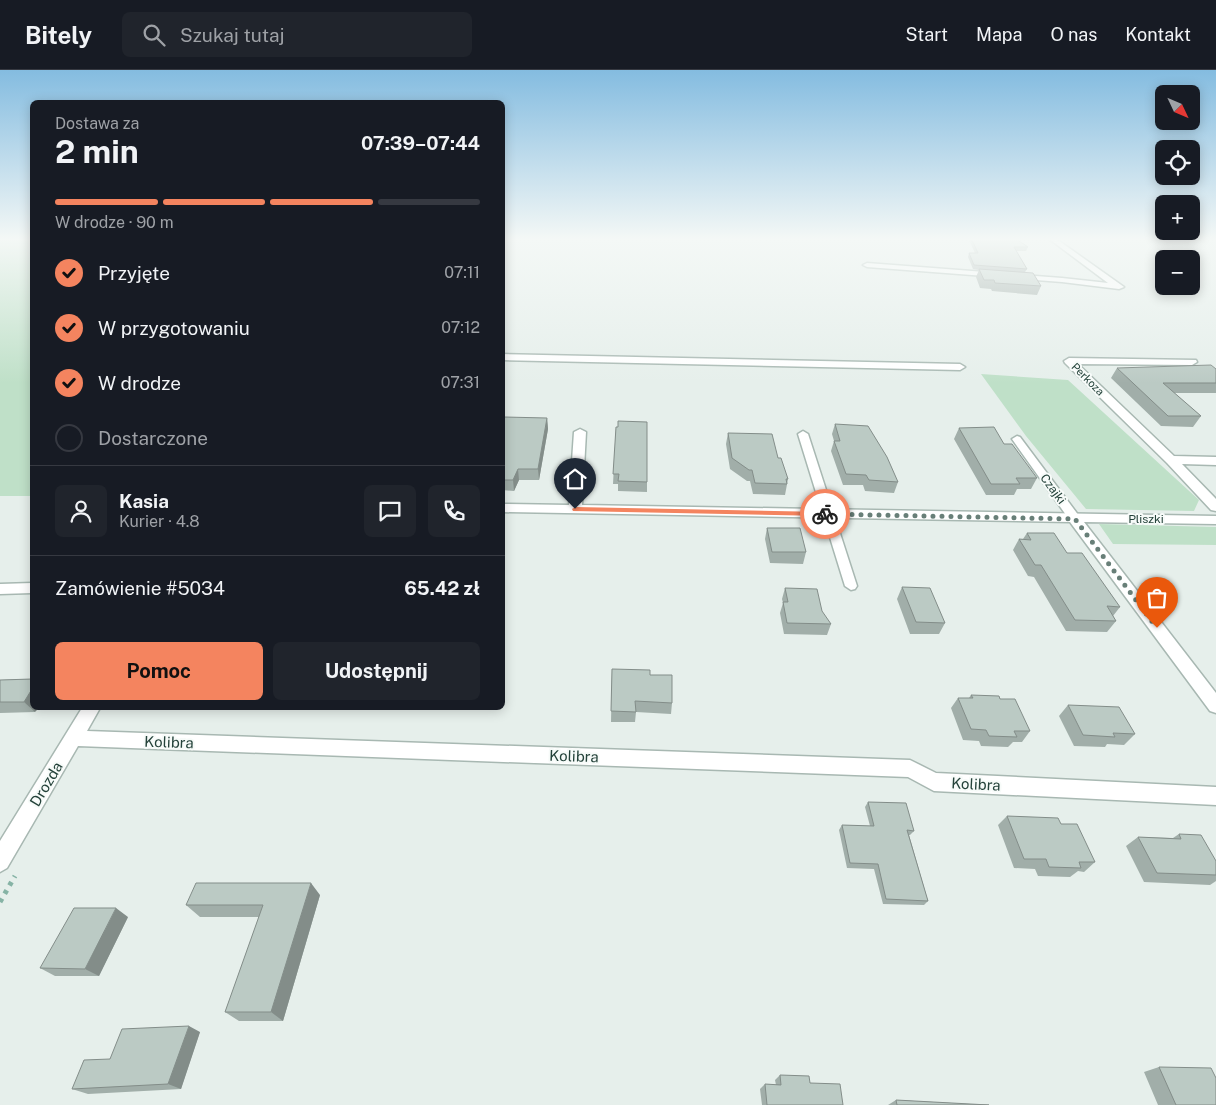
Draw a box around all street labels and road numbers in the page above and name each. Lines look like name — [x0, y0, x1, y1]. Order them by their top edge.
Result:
street label: Perkoza — [1069, 360, 1107, 398]
street label: Czajki — [1037, 471, 1069, 507]
street label: Pliszki — [1128, 512, 1164, 526]
street label: Kolibra — [144, 733, 194, 751]
street label: Kolibra — [549, 747, 599, 765]
street label: Drozda — [26, 759, 66, 809]
street label: Kolibra — [951, 774, 1001, 794]

